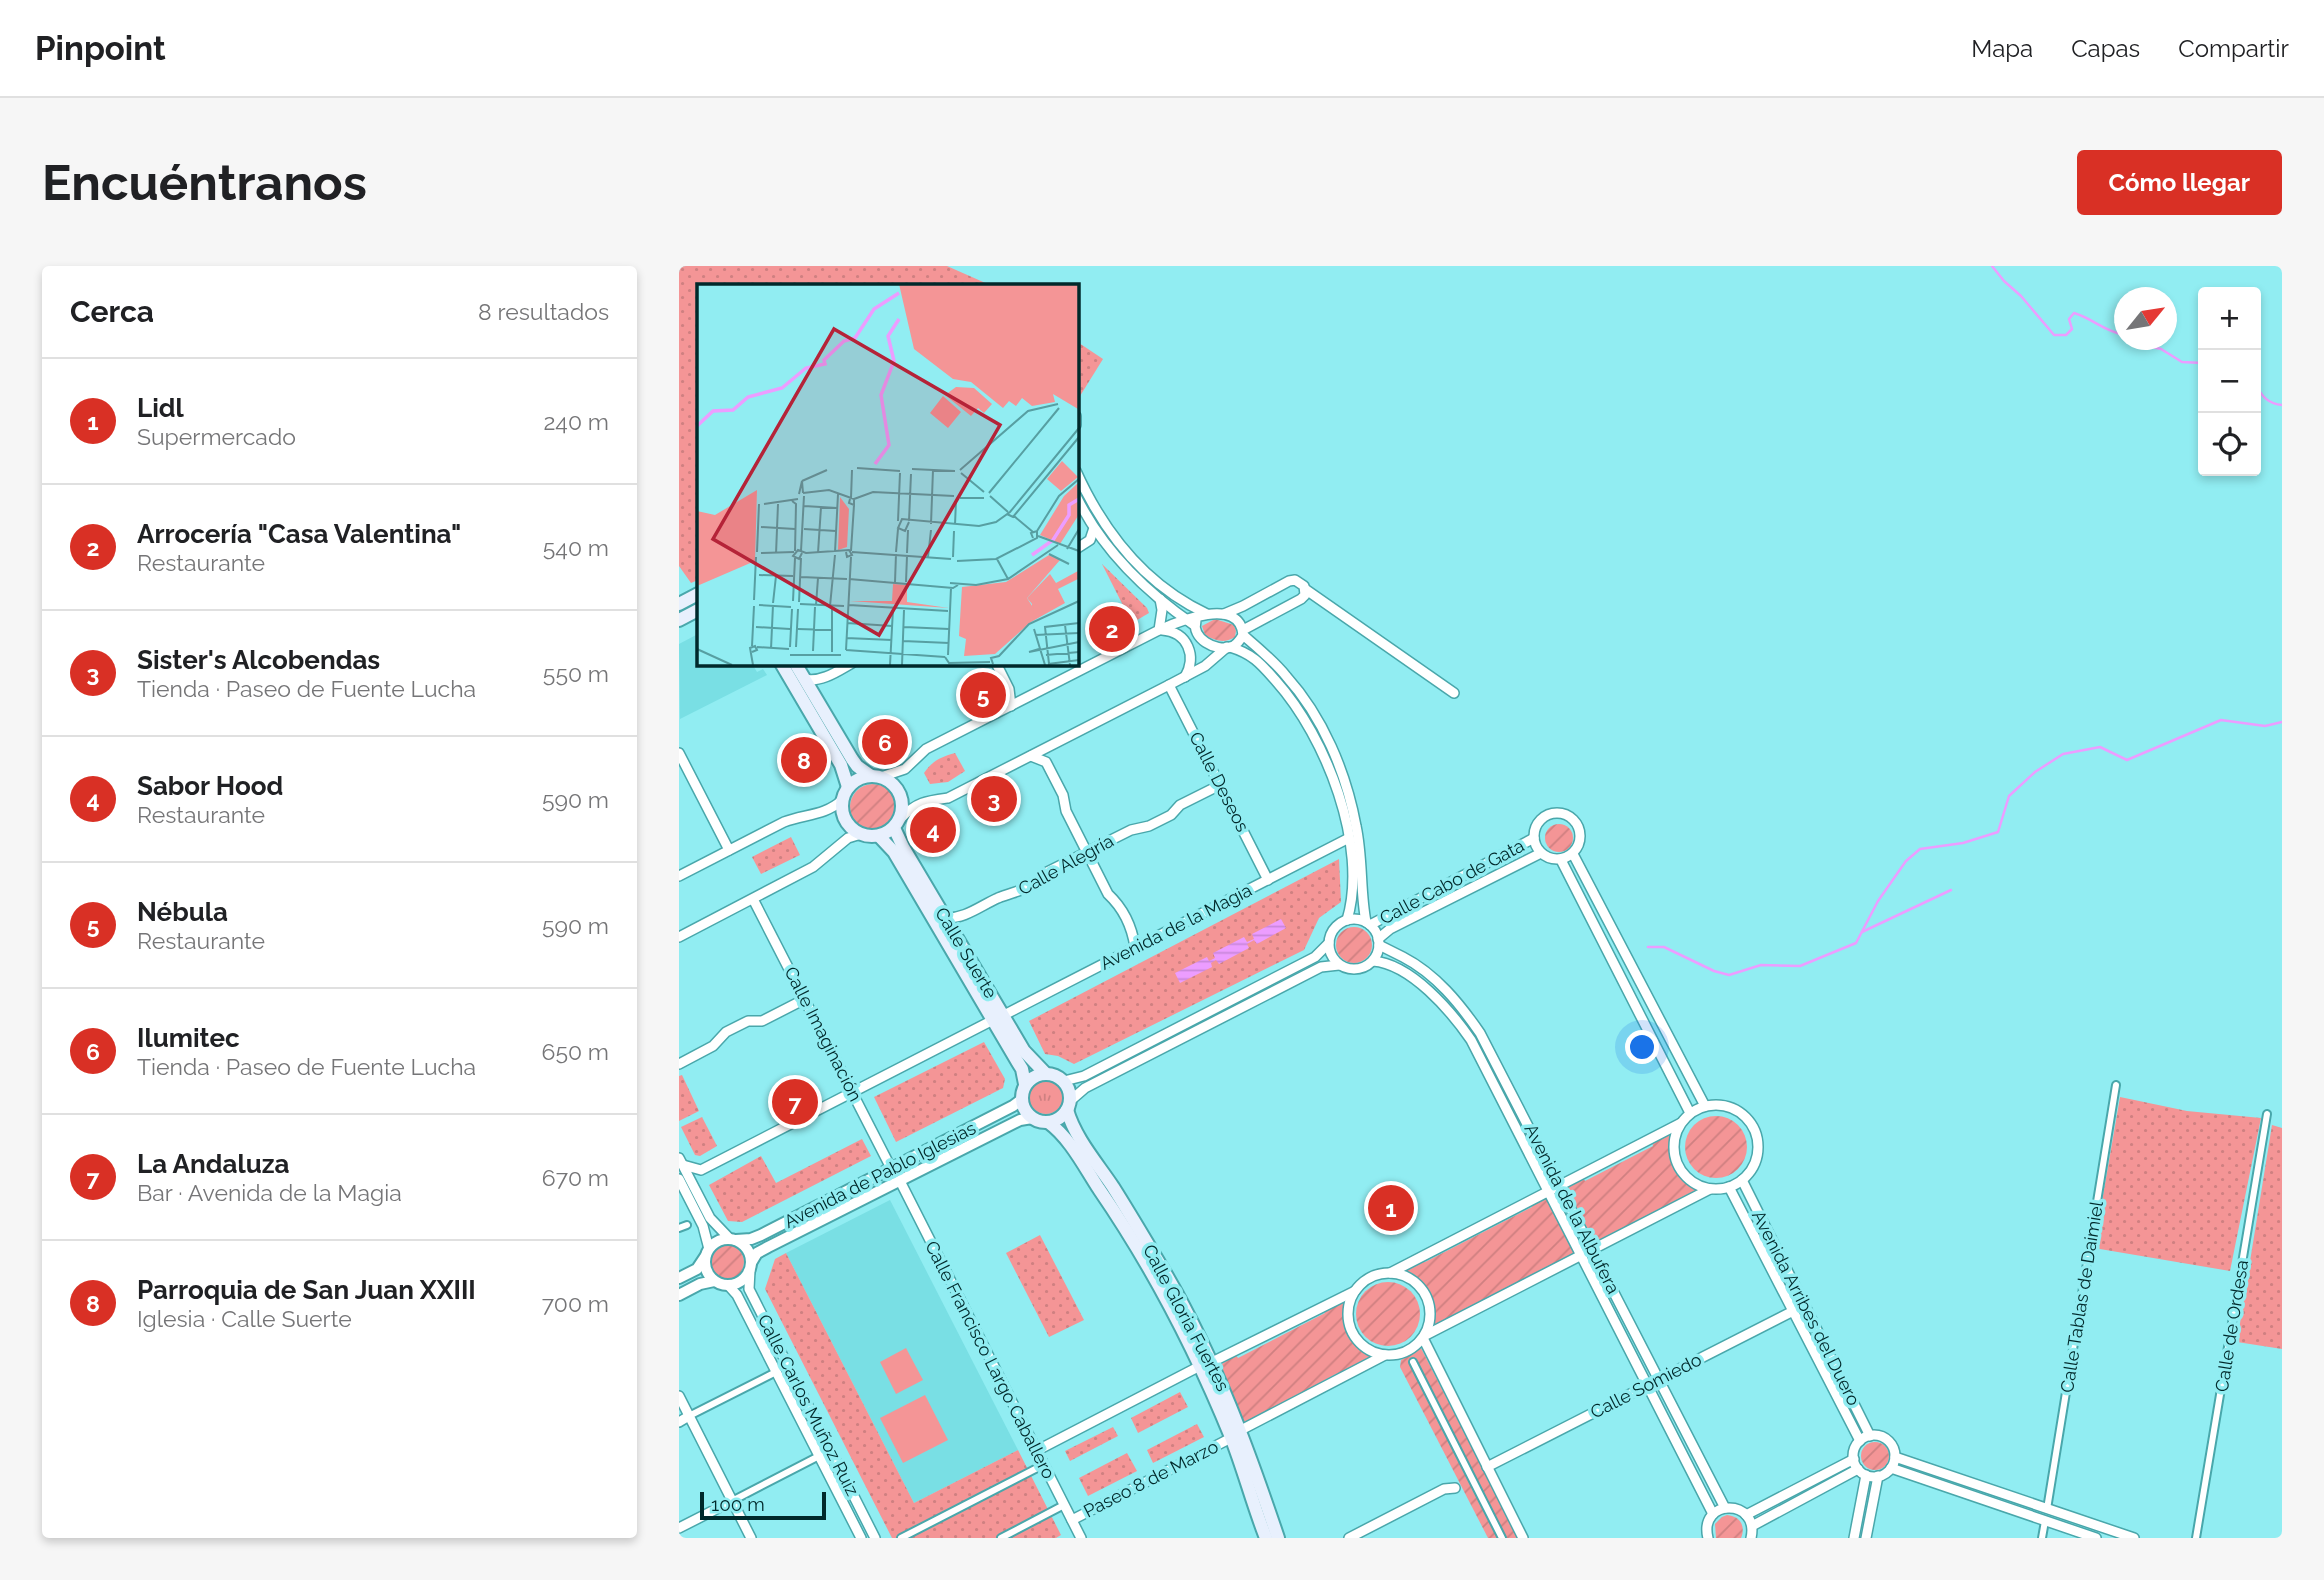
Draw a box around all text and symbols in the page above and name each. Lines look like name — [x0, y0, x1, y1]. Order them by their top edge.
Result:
text: Pinpoint — [35, 29, 166, 68]
text: Mapa — [1971, 34, 2033, 63]
text: Capas — [2071, 34, 2140, 63]
text: Compartir — [2178, 34, 2289, 63]
button: Cómo llegar — [2077, 150, 2282, 215]
text: Encuéntranos — [42, 154, 367, 211]
inset map — [697, 284, 1078, 665]
north arrow — [2114, 287, 2177, 350]
map controls — [2198, 287, 2261, 476]
button: + — [2198, 287, 2261, 350]
text: Cerca — [70, 294, 154, 329]
text: 8 resultados — [478, 298, 609, 325]
button: − — [2198, 350, 2261, 413]
text: Lidl — [137, 393, 184, 423]
text: 1 — [87, 408, 99, 435]
text: 240 m — [543, 408, 609, 435]
button: locate — [2198, 413, 2261, 476]
text: Supermercado — [137, 423, 296, 450]
text: Arrocería "Casa Valentina" — [137, 519, 461, 549]
text: 2 — [87, 534, 99, 561]
text: 540 m — [543, 534, 609, 561]
text: Restaurante — [137, 549, 265, 576]
pin: 2 — [1089, 603, 1135, 655]
text: Sister's Alcobendas — [137, 645, 380, 675]
text: 3 — [87, 660, 99, 687]
text: 550 m — [543, 660, 609, 687]
pin: 5 — [960, 669, 1006, 721]
text: Tienda · Paseo de Fuente Lucha — [137, 675, 476, 702]
pin: 6 — [862, 716, 908, 768]
street label: Calle Deseos — [1185, 728, 1254, 835]
pin: 8 — [781, 734, 827, 786]
text: Sabor Hood — [137, 771, 283, 801]
pin: 3 — [971, 773, 1017, 825]
text: 4 — [86, 786, 100, 813]
text: 590 m — [542, 786, 609, 813]
text: Restaurante — [137, 801, 265, 828]
pin: 4 — [910, 804, 956, 856]
street label: Calle Alegría — [1015, 830, 1117, 899]
street label: Calle Cabo de Gata — [1376, 835, 1528, 929]
street label: Avenida de la Magia — [1096, 879, 1255, 974]
text: Nébula — [137, 897, 228, 927]
street label: Calle Suerte — [931, 904, 1002, 1002]
text: 5 — [87, 912, 99, 939]
text: 590 m — [542, 912, 609, 939]
text: Restaurante — [137, 927, 265, 954]
street label: Calle Imaginación — [780, 963, 866, 1105]
text: Ilumitec — [137, 1023, 240, 1053]
your location — [1625, 1030, 1659, 1064]
text: 6 — [86, 1038, 100, 1065]
text: 650 m — [542, 1038, 609, 1065]
text: Tienda · Paseo de Fuente Lucha — [137, 1053, 476, 1080]
pin: 7 — [772, 1076, 818, 1128]
street label: Avenida de Pablo Iglesias — [781, 1117, 979, 1232]
street label: Avenida de la Albufera — [1520, 1120, 1624, 1297]
text: La Andaluza — [137, 1149, 289, 1179]
text: 7 — [87, 1164, 99, 1191]
text: 670 m — [542, 1164, 609, 1191]
text: Bar · Avenida de la Magia — [137, 1179, 402, 1206]
pin: 1 — [1368, 1182, 1414, 1234]
street label: Calle Tablas de Daimiel — [2056, 1200, 2107, 1394]
street label: Avenida Arribes del Duero — [1748, 1207, 1865, 1409]
street label: Calle Francisco Largo Caballero — [921, 1237, 1060, 1482]
street label: Calle Gloria Fuertes — [1139, 1241, 1234, 1395]
street label: Calle de Ordesa — [2211, 1258, 2252, 1393]
text: Parroquia de San Juan XXIII — [137, 1275, 476, 1305]
text: 8 — [86, 1290, 100, 1317]
text: 700 m — [542, 1290, 609, 1317]
text: Iglesia · Calle Suerte — [137, 1305, 352, 1332]
street label: Calle Carlos Muñoz Ruiz — [754, 1311, 863, 1499]
street label: Calle Somiedo — [1587, 1348, 1705, 1423]
street label: Paseo 8 de Marzo — [1080, 1435, 1222, 1522]
scale bar — [700, 1489, 826, 1521]
text: 100 m — [711, 1493, 765, 1515]

